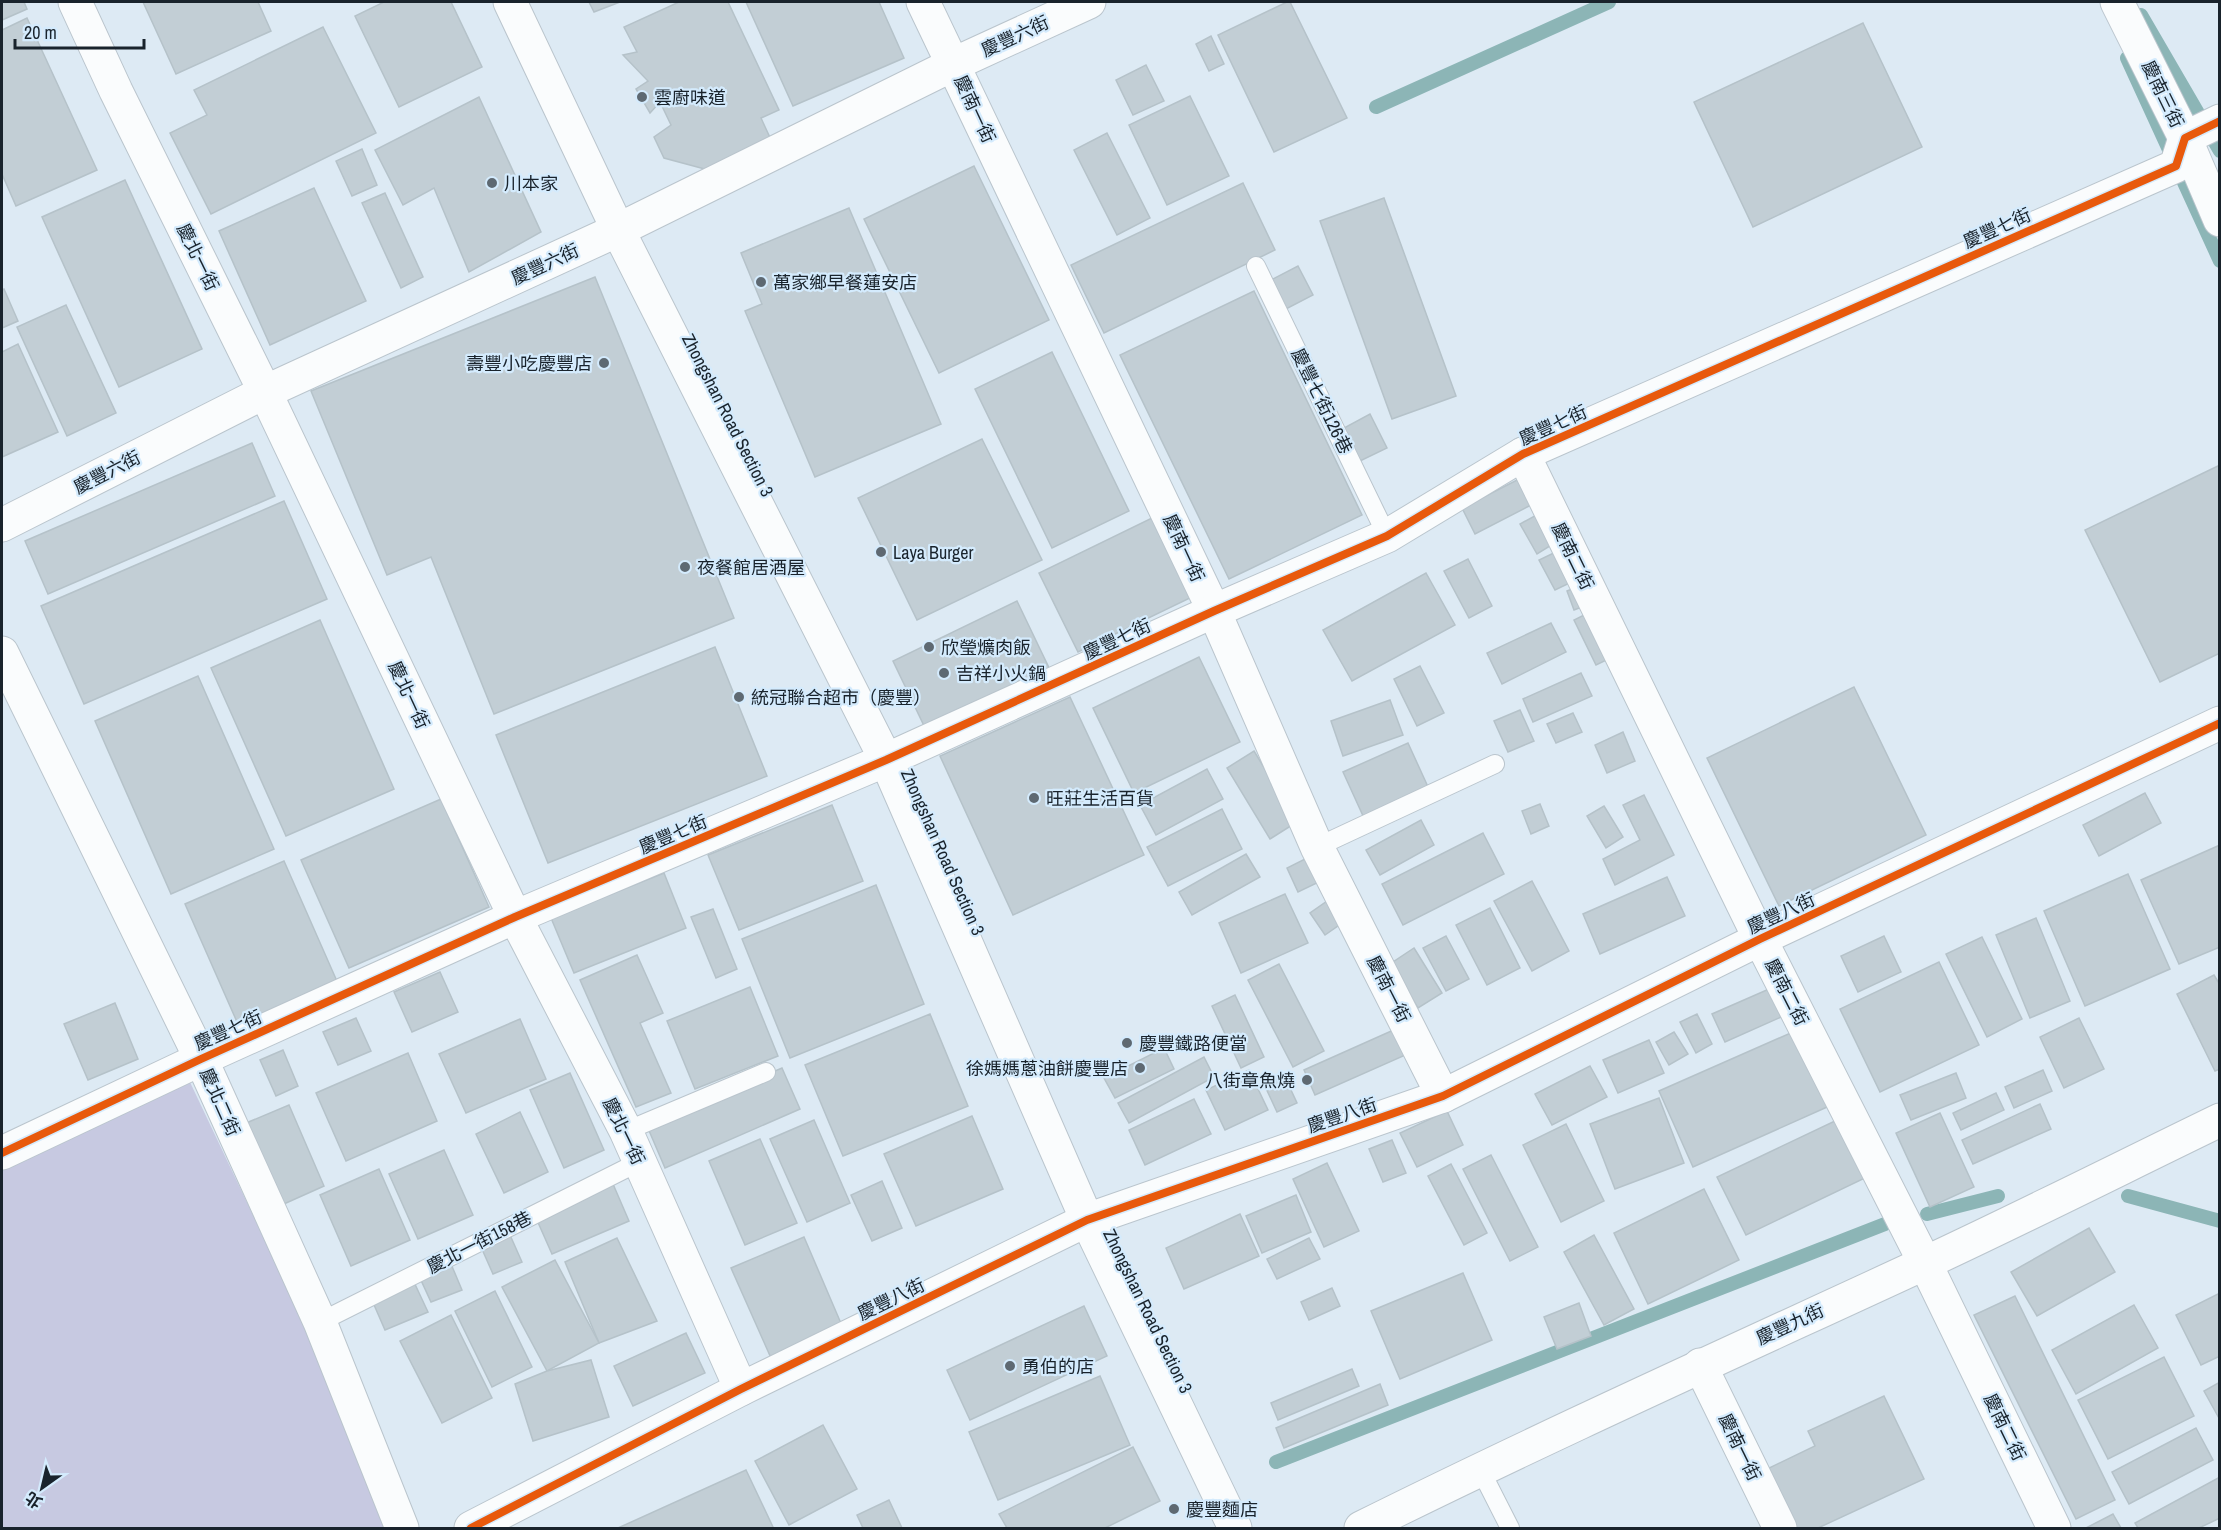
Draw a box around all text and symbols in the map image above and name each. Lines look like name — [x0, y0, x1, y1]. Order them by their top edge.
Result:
street label: 慶豐六街 — [977, 9, 1053, 63]
scale bar — [15, 12, 144, 50]
text: 20 m — [24, 20, 57, 45]
street label: 慶南三街 — [2136, 56, 2190, 132]
street label: 慶南一街 — [948, 71, 1002, 147]
place label: 雲廚味道 — [654, 85, 726, 110]
marker: 雲廚味道 — [635, 90, 649, 104]
place label: 川本家 — [504, 171, 558, 196]
marker: 川本家 — [485, 176, 499, 190]
street label: 慶豐七街 — [1959, 202, 2035, 254]
street label: 慶北一街 — [171, 219, 225, 295]
street label: 慶豐六街 — [507, 237, 583, 291]
place label: 萬家鄉早餐蓮安店 — [773, 270, 917, 295]
marker: 萬家鄉早餐蓮安店 — [754, 275, 768, 289]
street label: Zhongshan Road Section 3 — [676, 329, 780, 501]
street label: 慶豐七街126巷 — [1286, 344, 1358, 458]
place label: 壽豐小吃慶豐店 — [466, 351, 592, 376]
marker: 壽豐小吃慶豐店 — [597, 356, 611, 370]
street label: 慶豐七街 — [1515, 399, 1591, 451]
street label: 慶豐六街 — [69, 445, 145, 499]
street label: 慶南一街 — [1157, 510, 1211, 586]
street label: 慶南二街 — [1546, 518, 1600, 594]
place label: Laya Burger — [893, 540, 973, 565]
marker: Laya Burger — [874, 545, 888, 559]
place label: 夜餐館居酒屋 — [697, 555, 805, 580]
marker: 夜餐館居酒屋 — [678, 560, 692, 574]
street label: 慶豐七街 — [1079, 612, 1155, 666]
place label: 欣瑩爌肉飯 — [941, 635, 1031, 660]
marker: 欣瑩爌肉飯 — [922, 640, 936, 654]
street label: 慶北一街 — [382, 657, 436, 733]
place label: 吉祥小火鍋 — [956, 661, 1046, 686]
marker: 吉祥小火鍋 — [937, 666, 951, 680]
place label: 統冠聯合超市（慶豐） — [751, 685, 931, 710]
marker: 統冠聯合超市（慶豐） — [732, 690, 746, 704]
street label: Zhongshan Road Section 3 — [895, 765, 991, 939]
place label: 旺莊生活百貨 — [1046, 786, 1154, 811]
marker: 旺莊生活百貨 — [1027, 791, 1041, 805]
street label: 慶豐七街 — [635, 808, 711, 860]
street label: 慶豐八街 — [1743, 886, 1819, 940]
street label: 慶南一街 — [1362, 951, 1416, 1027]
street label: 慶南二街 — [1760, 954, 1814, 1030]
street label: 慶豐七街 — [190, 1004, 266, 1056]
place label: 慶豐鐵路便當 — [1139, 1031, 1247, 1056]
marker: 慶豐鐵路便當 — [1120, 1036, 1134, 1050]
place label: 徐媽媽蔥油餅慶豐店 — [966, 1056, 1128, 1081]
marker: 徐媽媽蔥油餅慶豐店 — [1133, 1061, 1147, 1075]
street label: 慶北二街 — [194, 1064, 246, 1140]
place label: 八街章魚燒 — [1205, 1068, 1295, 1093]
marker: 八街章魚燒 — [1300, 1073, 1314, 1087]
street label: 慶豐八街 — [1304, 1091, 1380, 1139]
street label: 慶北一街 — [597, 1093, 651, 1169]
street label: 慶北一街158巷 — [422, 1205, 536, 1279]
street label: Zhongshan Road Section 3 — [1097, 1225, 1199, 1397]
street label: 慶豐八街 — [853, 1272, 929, 1326]
street label: 慶豐九街 — [1752, 1297, 1828, 1351]
place label: 勇伯的店 — [1022, 1354, 1094, 1379]
marker: 勇伯的店 — [1003, 1359, 1017, 1373]
street label: 慶南二街 — [1978, 1389, 2032, 1465]
street label: 慶南一街 — [1713, 1409, 1767, 1485]
north arrow — [12, 1458, 72, 1518]
text: 北 — [21, 1487, 46, 1514]
place label: 慶豐麵店 — [1186, 1497, 1258, 1522]
marker: 慶豐麵店 — [1167, 1502, 1181, 1516]

